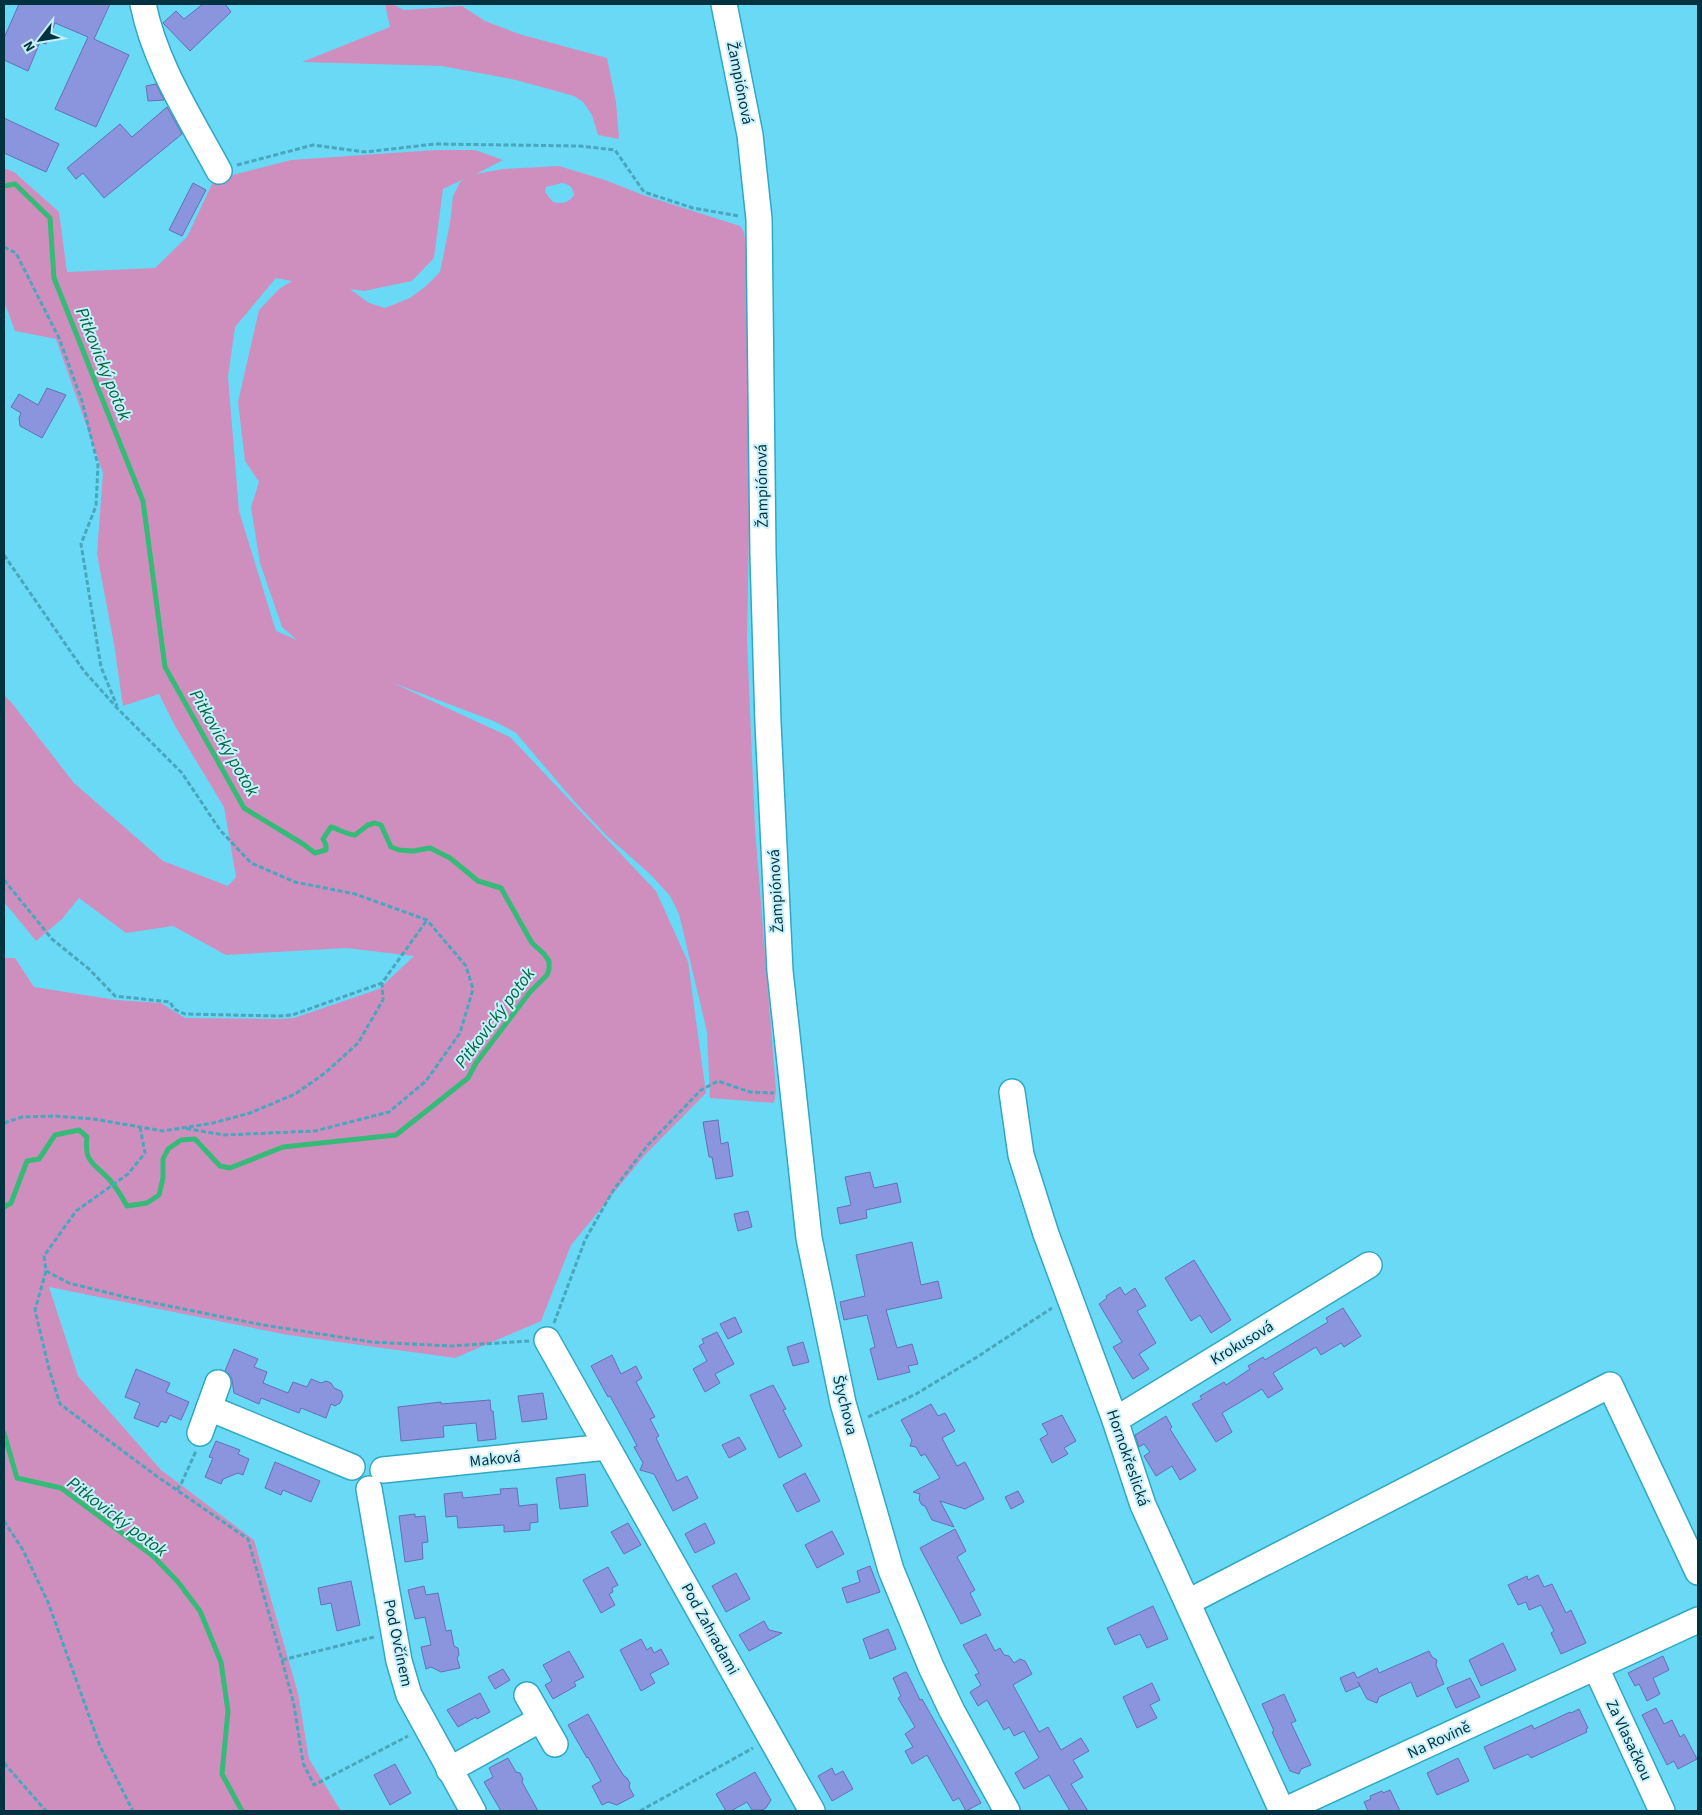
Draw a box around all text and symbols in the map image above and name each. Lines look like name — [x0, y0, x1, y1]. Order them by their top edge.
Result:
north arrow — [15, 15, 65, 65]
text: N — [19, 37, 41, 55]
street label: Žampiónová — [721, 40, 759, 126]
water label: Pitkovický potok — [69, 304, 137, 425]
street label: Žampiónová — [750, 444, 774, 528]
water label: Pitkovický potok — [183, 685, 265, 802]
street label: Žampiónová — [763, 849, 789, 933]
water label: Pitkovický potok — [449, 962, 541, 1073]
street label: Krokusová — [1206, 1315, 1278, 1371]
street label: Štychova — [827, 1373, 863, 1437]
street label: Hornokřeslická — [1101, 1407, 1155, 1509]
street label: Maková — [468, 1445, 522, 1473]
water label: Pitkovický potok — [62, 1471, 173, 1563]
street label: Pod Zahradami — [676, 1579, 744, 1679]
street label: Pod Ovčínem — [378, 1597, 418, 1689]
street label: Za Vlasačkou — [1601, 1696, 1657, 1784]
street label: Na Rovině — [1404, 1716, 1474, 1764]

